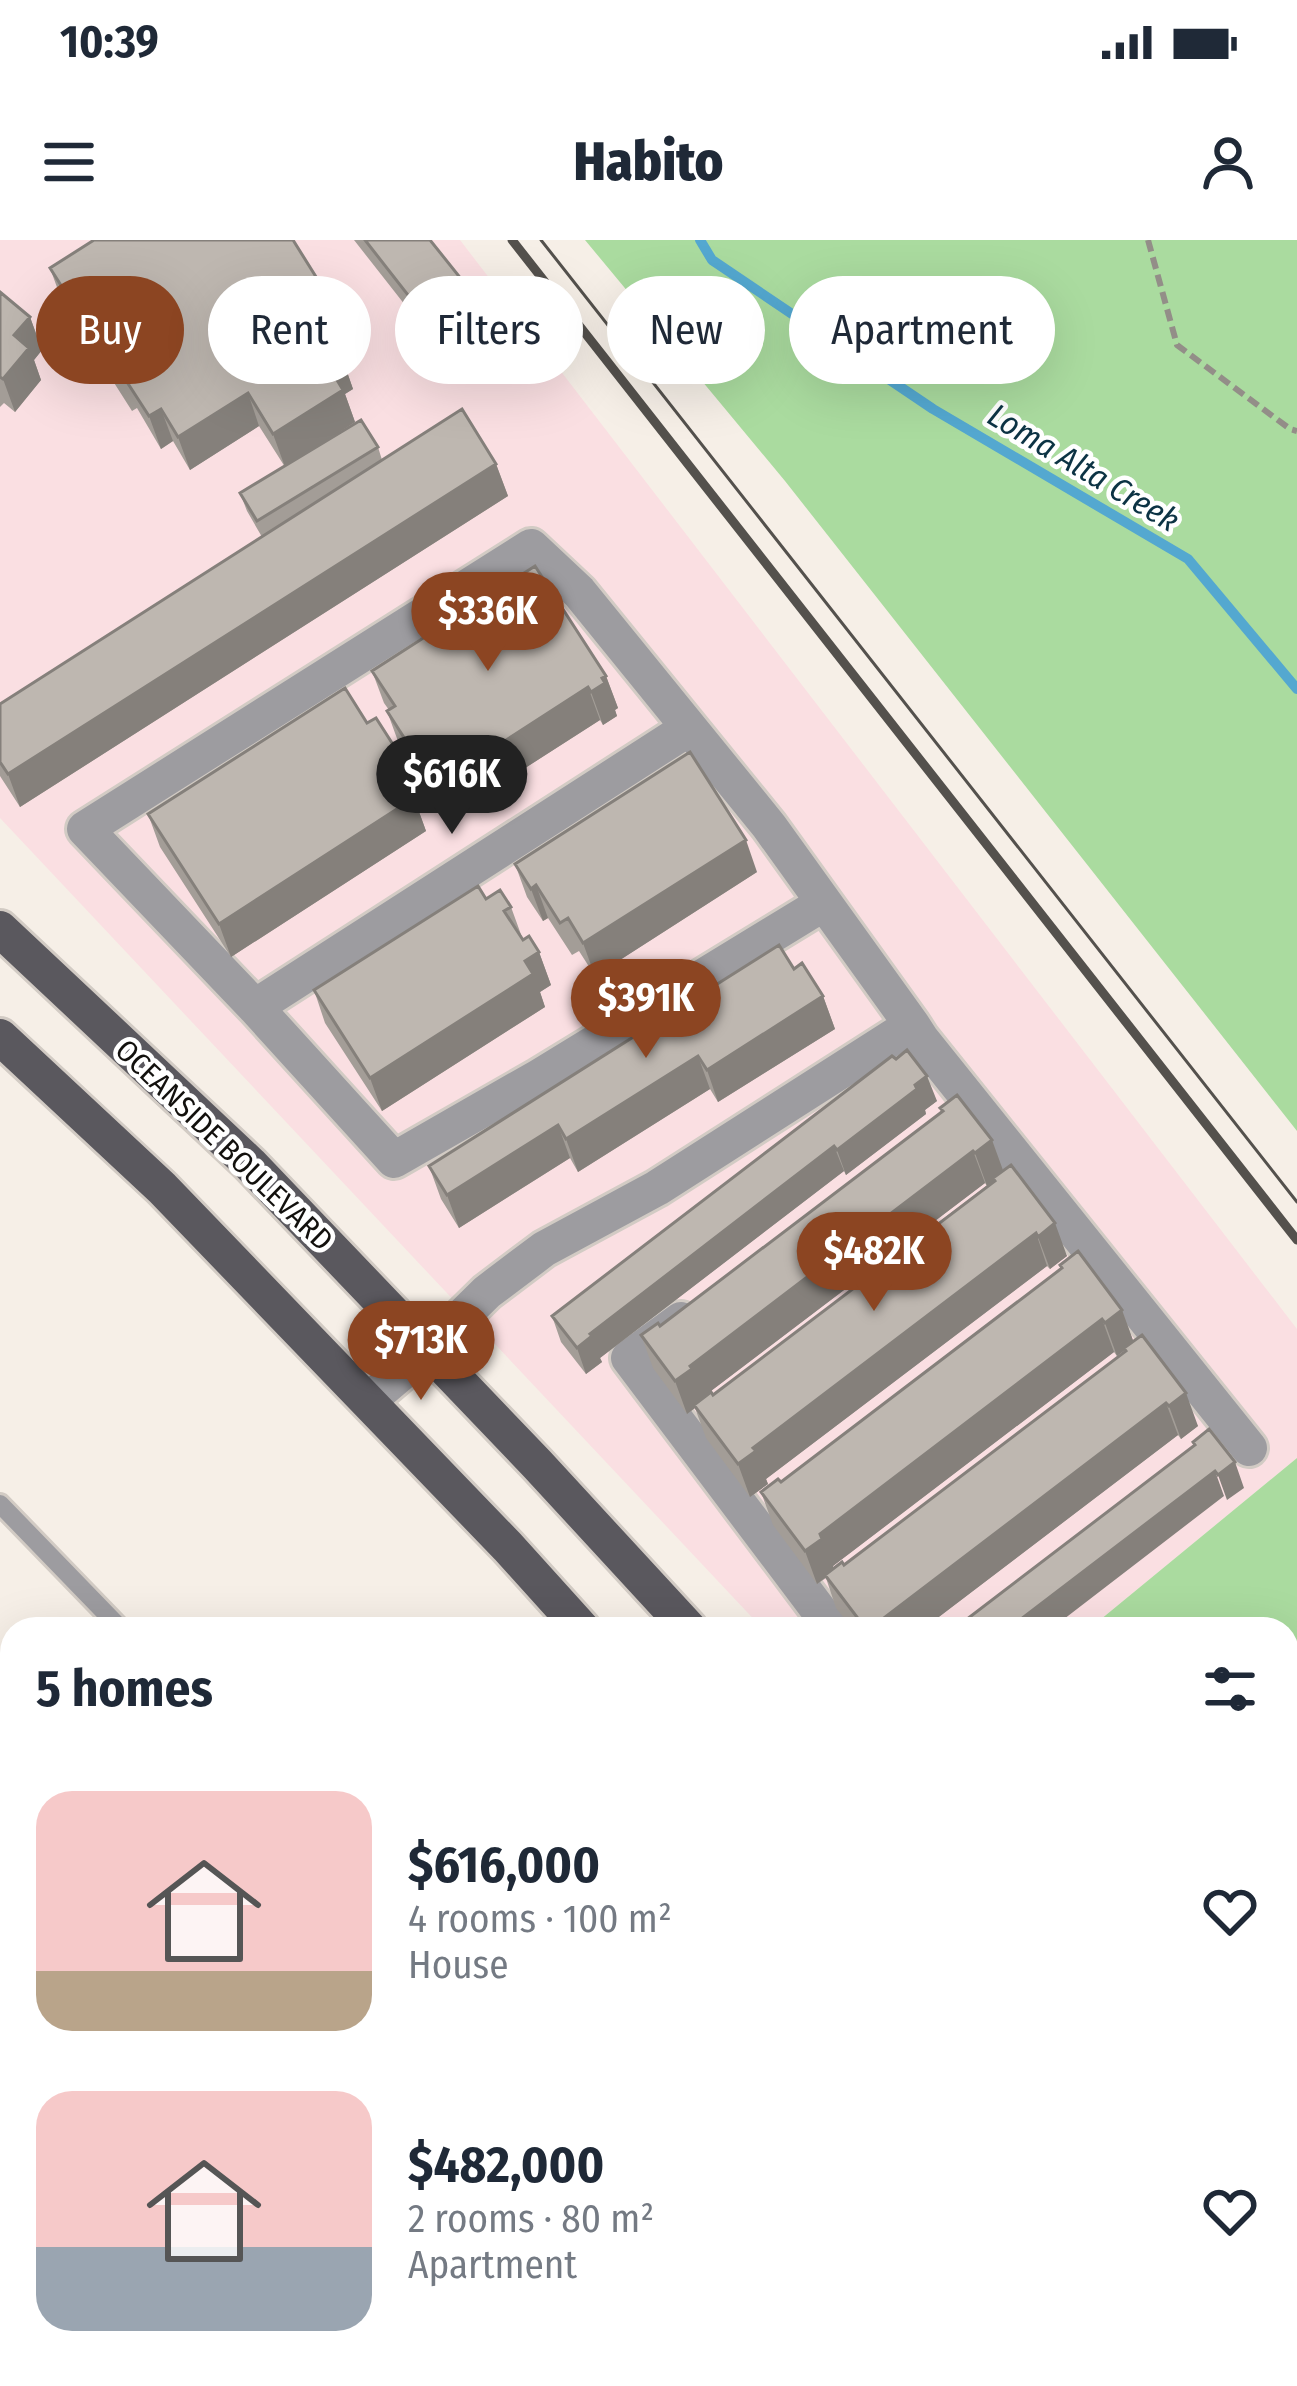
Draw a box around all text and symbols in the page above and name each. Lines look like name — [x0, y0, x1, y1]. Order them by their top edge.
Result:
text: 10:39 — [60, 15, 159, 69]
icon: menu — [36, 129, 102, 195]
icon: person — [1195, 129, 1261, 195]
text: Habito — [573, 130, 724, 194]
chip: Buy — [36, 276, 184, 384]
chip: Rent — [208, 276, 371, 384]
chip: Filters — [395, 276, 583, 384]
chip: New — [607, 276, 765, 384]
chip: Apartment — [789, 276, 1055, 384]
water label: Loma Alta Creek — [981, 395, 1186, 541]
pin: $336K — [404, 572, 572, 674]
text: $336K — [438, 588, 538, 634]
pin: $616K — [368, 735, 536, 837]
text: $616K — [403, 751, 501, 797]
pin: $391K — [562, 959, 730, 1061]
text: $391K — [598, 975, 694, 1021]
street label: OCEANSIDE BOULEVARD — [108, 1032, 340, 1258]
pin: $482K — [790, 1212, 958, 1314]
text: $482K — [824, 1228, 924, 1274]
pin: $713K — [337, 1301, 505, 1403]
text: $713K — [375, 1317, 467, 1363]
icon: filters — [1197, 1656, 1263, 1722]
text: 5 homes — [36, 1658, 213, 1720]
text: $616,000 — [408, 1834, 600, 1896]
icon: home — [132, 1839, 276, 1983]
icon: heart — [1197, 1878, 1263, 1944]
text: 4 rooms · 100 m² — [408, 1896, 672, 1942]
text: House — [408, 1942, 508, 1988]
text: $482,000 — [408, 2134, 604, 2196]
icon: home — [132, 2139, 276, 2283]
icon: heart — [1197, 2178, 1263, 2244]
text: 2 rooms · 80 m² — [408, 2196, 654, 2242]
text: Apartment — [408, 2242, 577, 2288]

